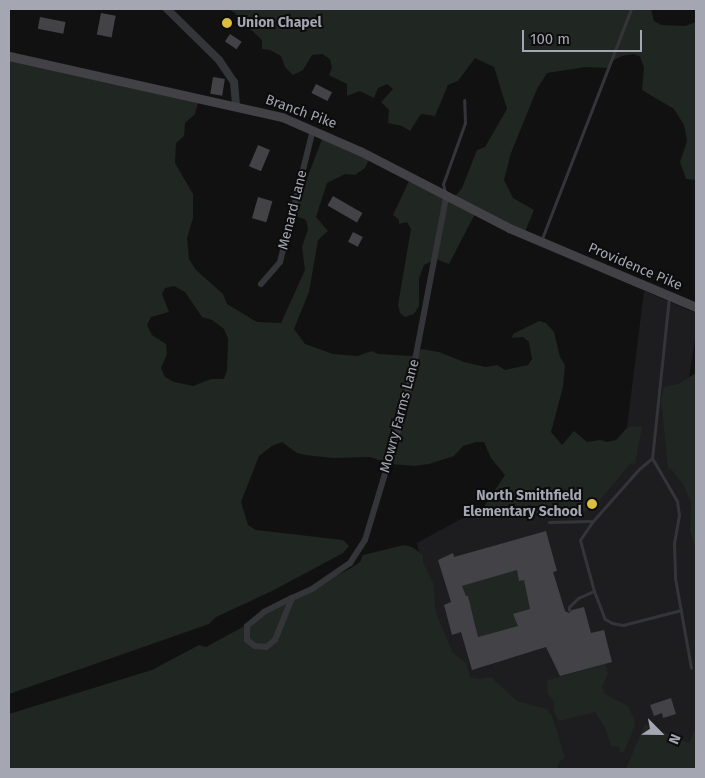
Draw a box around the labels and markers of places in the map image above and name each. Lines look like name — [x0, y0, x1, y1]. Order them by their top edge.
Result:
place label: Union Chapel — [237, 15, 322, 31]
marker: Union Chapel — [221, 17, 233, 29]
place label: North Smithfield Elementary School — [463, 488, 582, 520]
marker: North Smithfield Elementary School — [586, 498, 598, 510]

